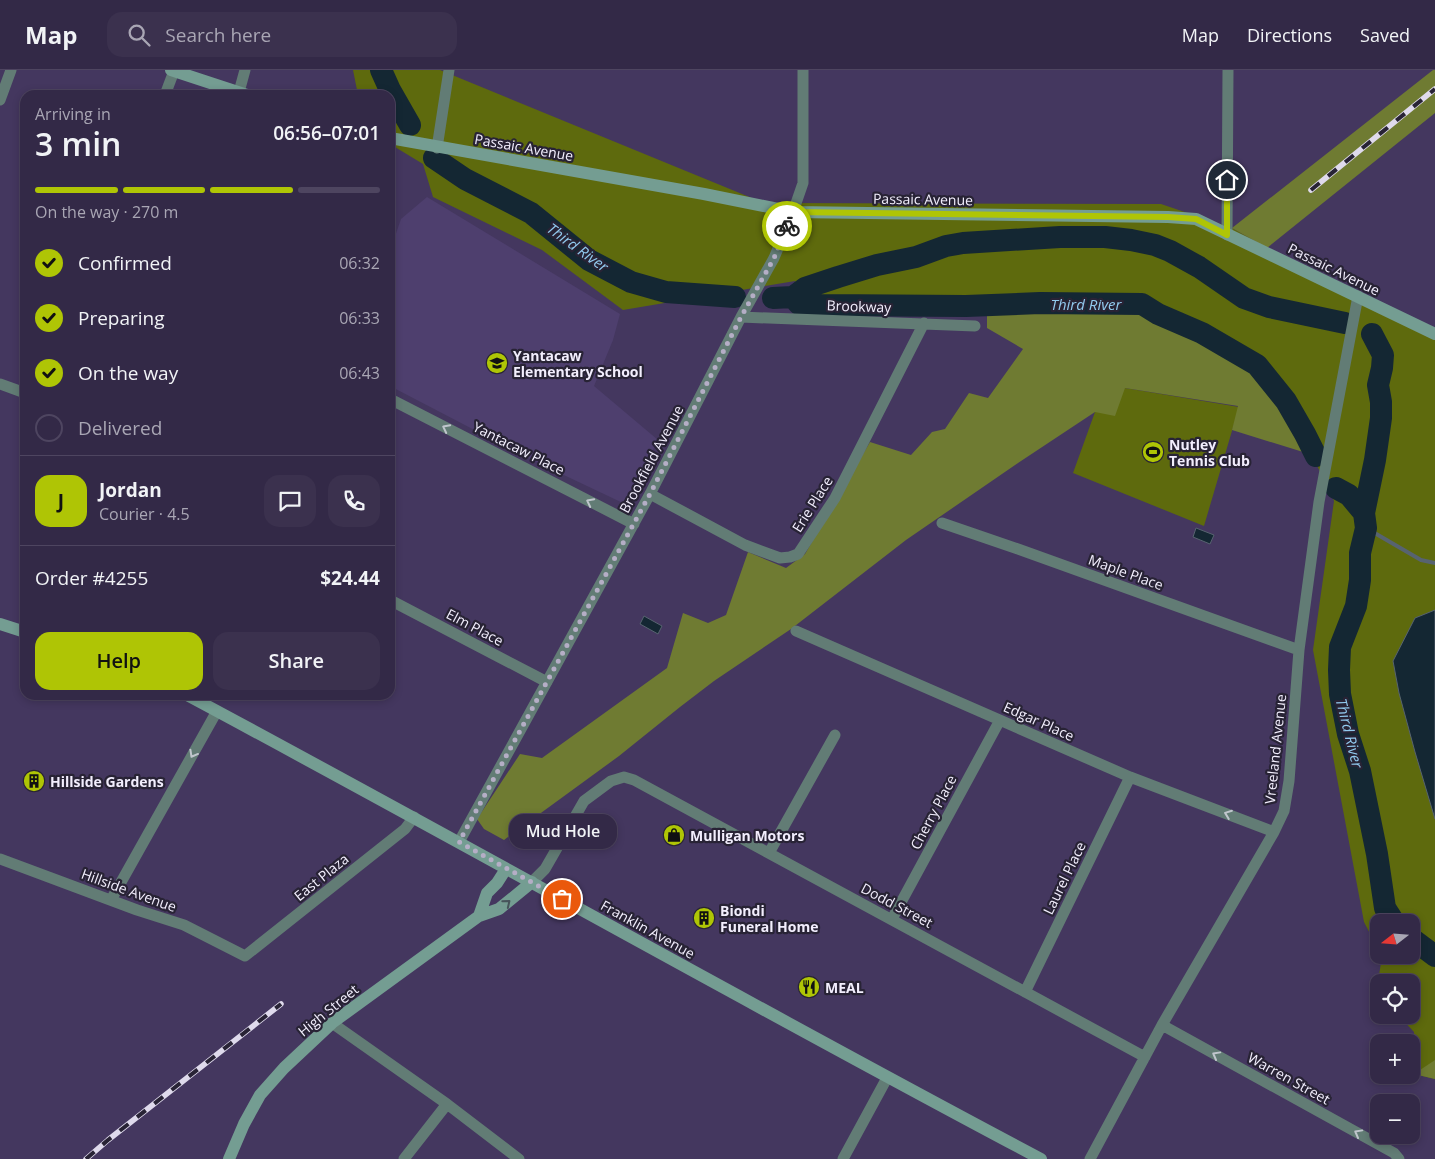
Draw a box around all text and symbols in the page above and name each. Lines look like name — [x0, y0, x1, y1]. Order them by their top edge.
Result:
search box — [107, 12, 457, 57]
text: Map — [25, 18, 77, 51]
icon: search — [125, 21, 153, 49]
text: Search here — [165, 22, 271, 48]
text: Map — [1182, 23, 1219, 47]
text: Directions — [1247, 23, 1332, 47]
text: Saved — [1360, 23, 1410, 47]
text: Arriving in — [35, 103, 111, 125]
text: 06:56–07:01 — [273, 120, 380, 146]
text: 3 min — [35, 122, 121, 165]
street label: Passaic Avenue — [473, 129, 575, 165]
pin — [1206, 159, 1248, 201]
icon: home — [1213, 166, 1241, 194]
street label: Passaic Avenue — [873, 189, 973, 209]
text: On the way · 270 m — [35, 201, 178, 223]
courier — [762, 201, 812, 251]
icon: bike — [773, 212, 801, 240]
water label: Third River — [543, 218, 613, 277]
street label: Passaic Avenue — [1285, 239, 1383, 300]
icon: check — [35, 249, 63, 277]
text: Confirmed — [78, 250, 172, 276]
text: 06:32 — [339, 252, 380, 274]
water label: Third River — [1050, 294, 1123, 314]
street label: Brookway — [826, 295, 893, 317]
icon: check — [35, 304, 63, 332]
text: Preparing — [78, 305, 165, 331]
text: 06:33 — [339, 307, 380, 329]
place label: Yantacaw Elementary School — [513, 346, 643, 381]
school or university icon: Yantacaw Elementary School — [485, 351, 509, 375]
icon: check — [35, 359, 63, 387]
text: On the way — [78, 360, 178, 386]
text: 06:43 — [339, 362, 380, 384]
street label: Brookfield Avenue — [615, 402, 688, 516]
text: Delivered — [78, 415, 162, 441]
street label: Yantacaw Place — [470, 417, 568, 479]
one-way arrow — [442, 424, 451, 434]
place label: Nutley Tennis Club — [1169, 435, 1250, 470]
sports icon: Nutley Tennis Club — [1141, 440, 1165, 464]
street label: Erie Place — [787, 472, 837, 536]
button: chat — [264, 475, 316, 527]
button: phone — [328, 475, 380, 527]
text: Jordan — [99, 477, 162, 503]
text: J — [58, 488, 64, 514]
one-way arrow — [587, 498, 596, 508]
text: Courier · 4.5 — [99, 503, 190, 525]
street label: Maple Place — [1086, 550, 1166, 594]
text: Order #4255 — [35, 565, 148, 591]
text: $24.44 — [320, 565, 380, 591]
street label: Elm Place — [443, 604, 507, 650]
button: Help — [35, 632, 203, 690]
button: Share — [213, 632, 380, 690]
street label: Vreeland Avenue — [1260, 693, 1290, 805]
water label: Third River — [1332, 696, 1369, 771]
street label: Edgar Place — [1001, 697, 1077, 745]
one-way arrow — [190, 748, 200, 757]
building icon: Hillside Gardens — [22, 769, 46, 793]
street label: Cherry Place — [905, 771, 961, 853]
place label: Hillside Gardens — [50, 772, 164, 791]
one-way arrow — [1224, 810, 1233, 821]
callout: Mud Hole — [508, 814, 616, 849]
text: Mud Hole — [526, 820, 600, 842]
shop icon: Mulligan Motors — [662, 823, 686, 847]
place label: Mulligan Motors — [690, 826, 804, 845]
street label: Laurel Place — [1038, 838, 1090, 918]
street label: East Plaza — [290, 849, 352, 905]
street label: Hillside Avenue — [79, 864, 179, 916]
pin — [541, 878, 583, 920]
street label: Dodd Street — [858, 878, 936, 932]
icon: bag — [548, 885, 576, 913]
street label: Franklin Avenue — [598, 895, 699, 963]
one-way arrow — [502, 899, 511, 908]
place label: Biondi Funeral Home — [720, 901, 818, 936]
building icon: Biondi Funeral Home — [692, 906, 716, 930]
north arrow — [1370, 914, 1420, 964]
map controls — [1370, 914, 1420, 1144]
button: locate — [1370, 974, 1420, 1024]
restaurant icon: MEAL — [797, 975, 821, 999]
place label: MEAL — [825, 978, 864, 997]
street label: High Street — [294, 980, 362, 1040]
button: + — [1370, 1034, 1420, 1084]
street label: Warren Street — [1244, 1048, 1334, 1108]
one-way arrow — [1212, 1051, 1221, 1061]
button: − — [1370, 1094, 1420, 1144]
one-way arrow — [1354, 1130, 1363, 1140]

